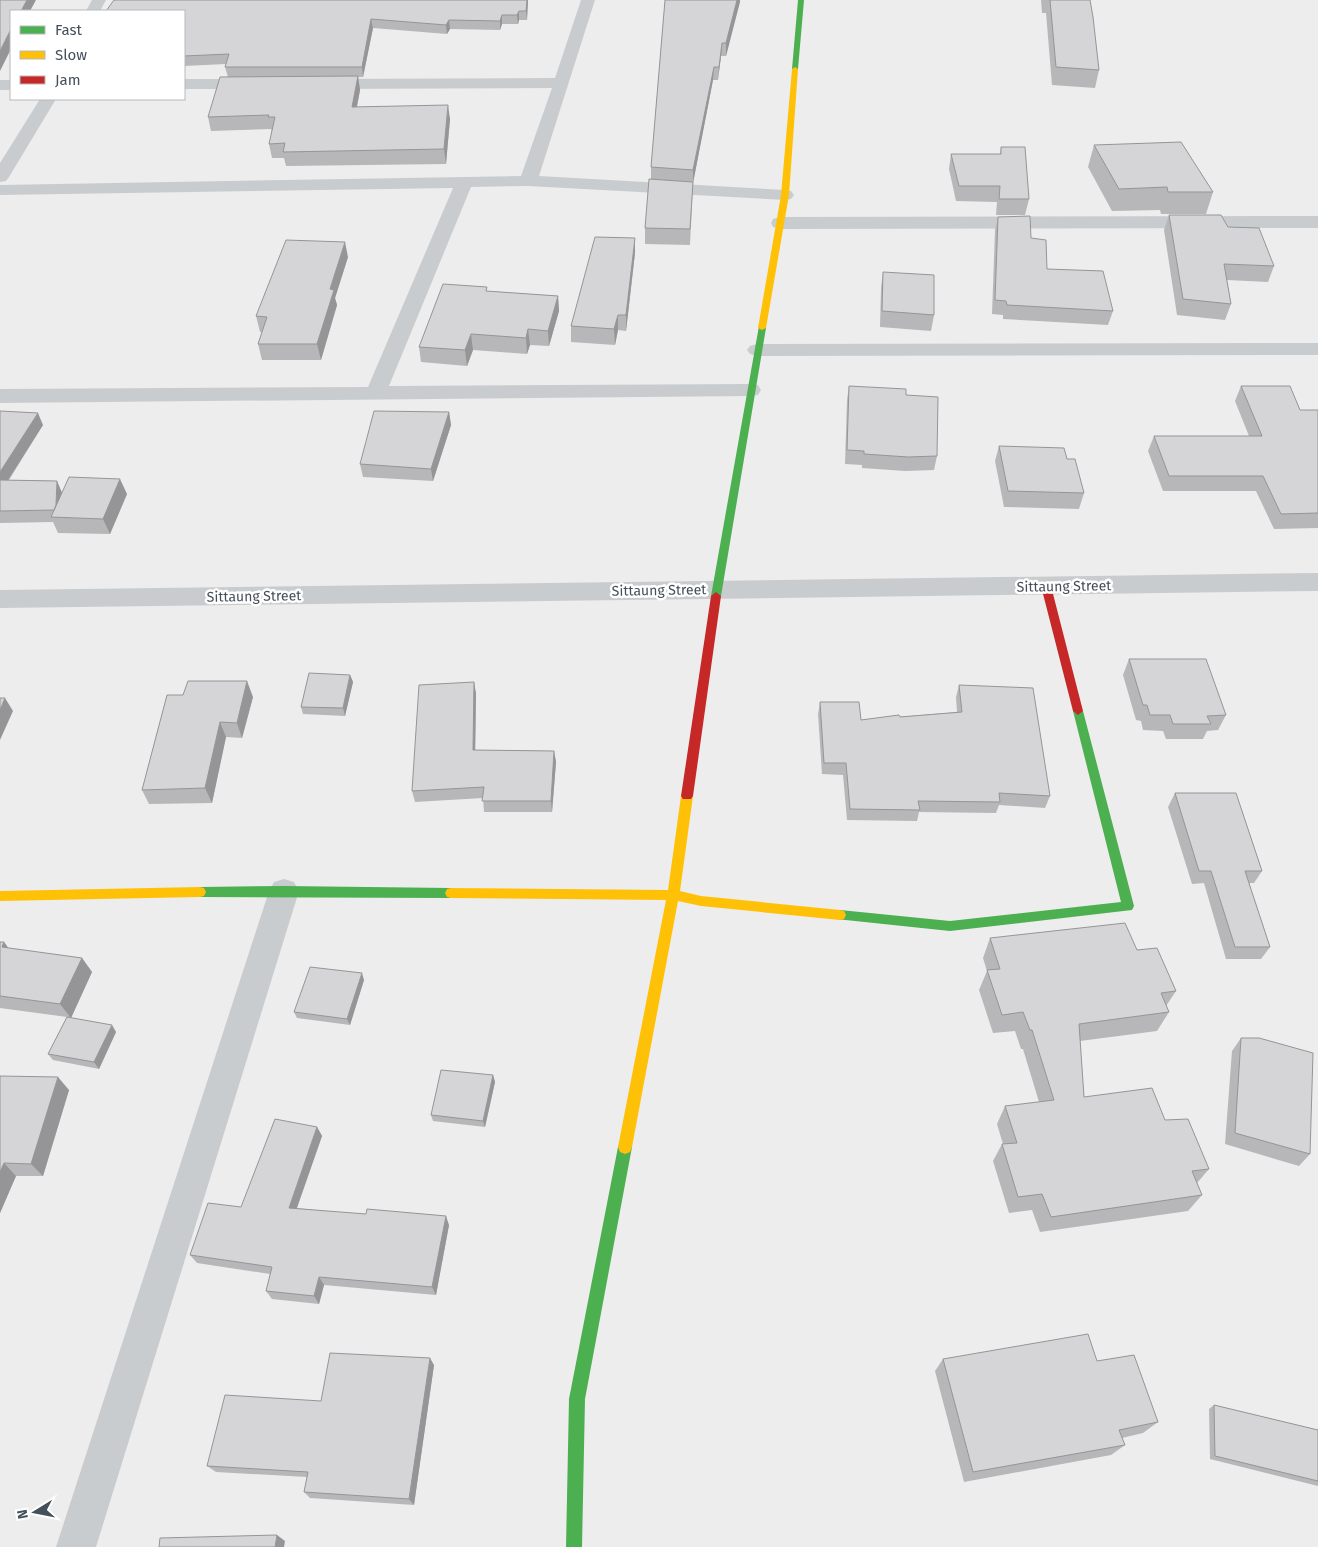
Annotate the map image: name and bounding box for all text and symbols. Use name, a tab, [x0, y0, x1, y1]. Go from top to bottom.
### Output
legend	[10, 10, 185, 100]
text: Fast	[55, 21, 82, 39]
text: Slow	[55, 46, 87, 64]
text: Jam	[55, 71, 81, 89]
street label: Sittaung Street	[1017, 577, 1112, 596]
street label: Sittaung Street	[612, 581, 707, 600]
street label: Sittaung Street	[207, 587, 302, 606]
north arrow	[10, 1487, 60, 1537]
text: N	[14, 1508, 32, 1520]

